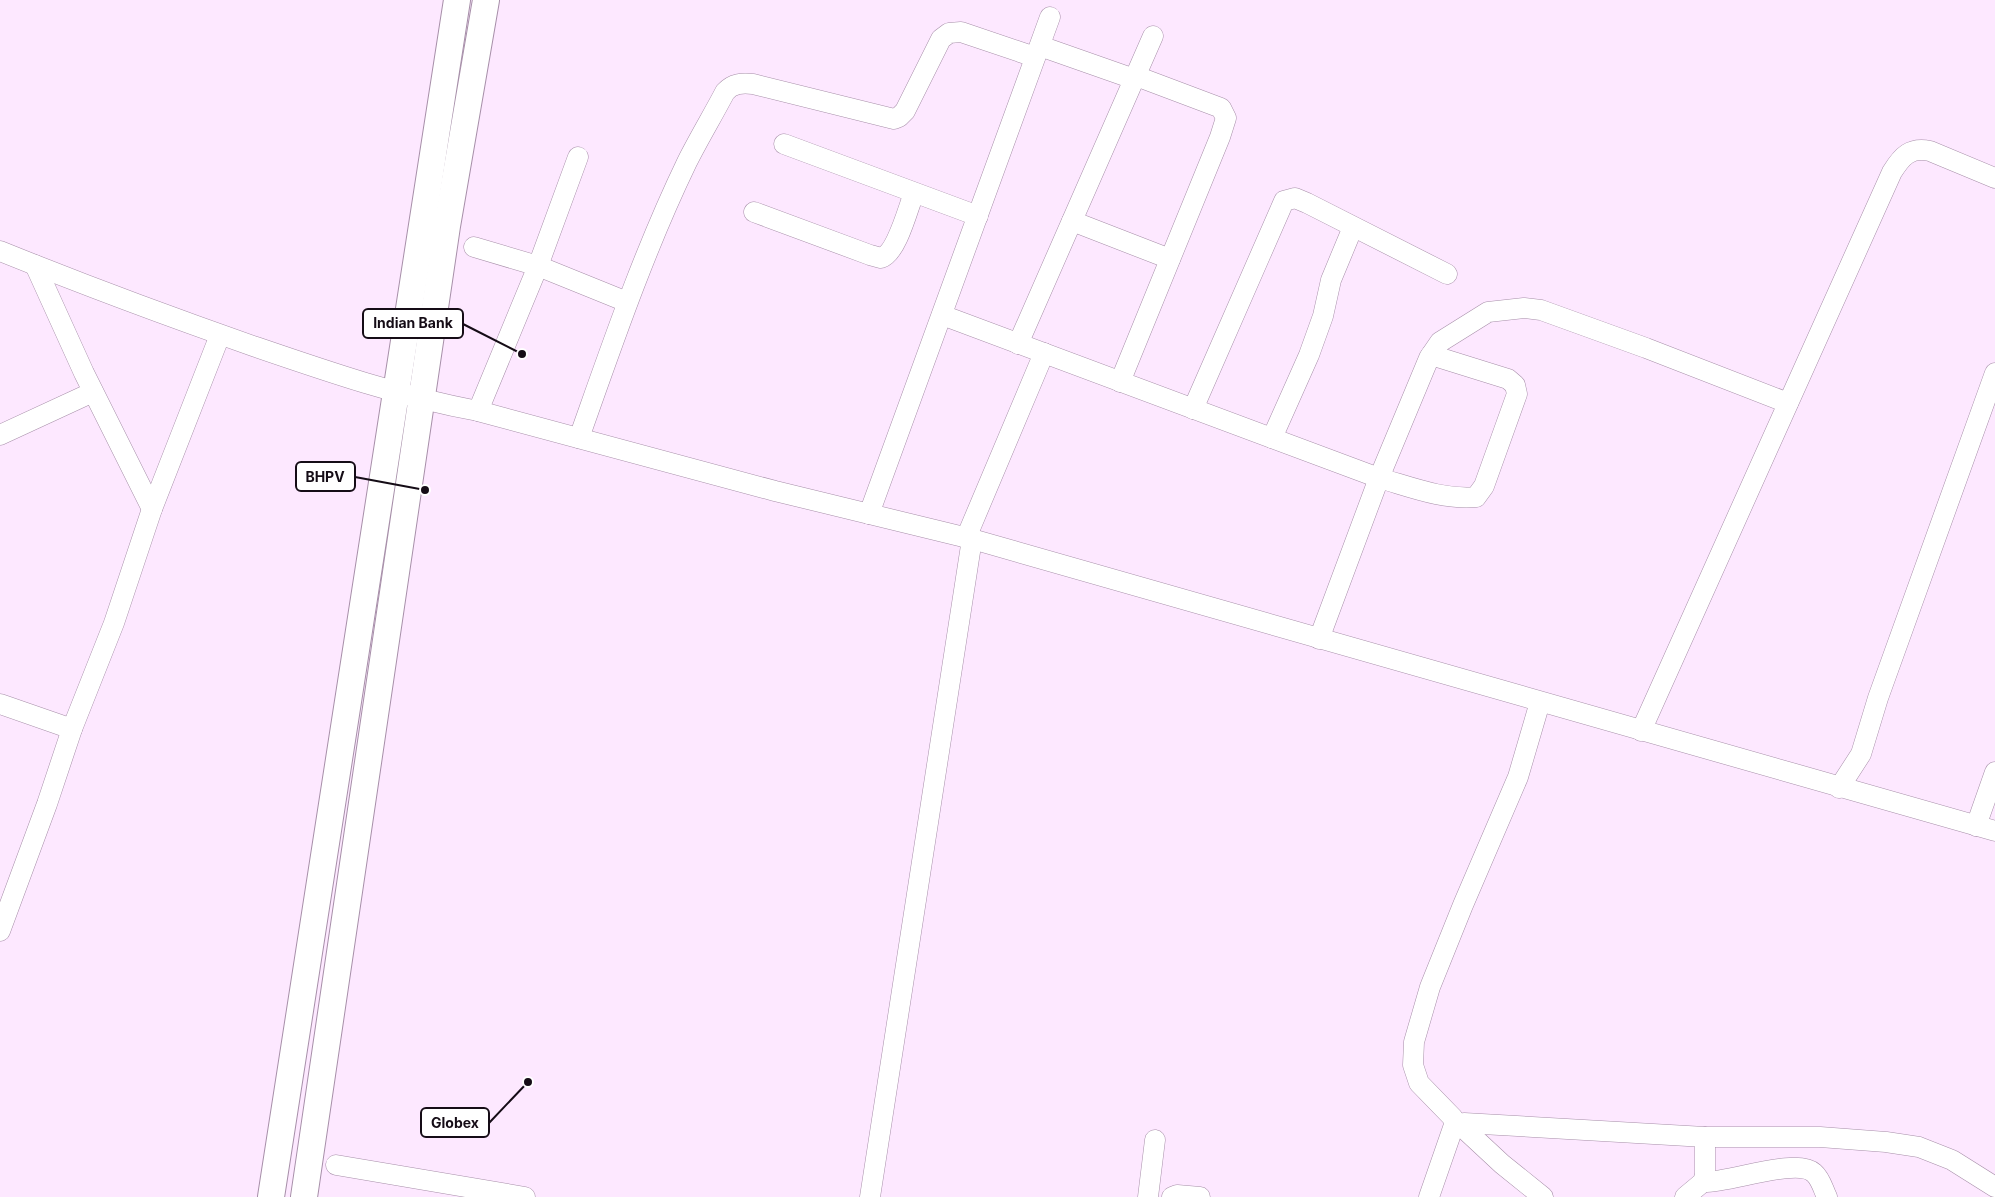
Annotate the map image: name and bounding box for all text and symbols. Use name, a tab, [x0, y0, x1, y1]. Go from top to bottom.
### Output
callout: Indian Bank	[363, 309, 463, 338]
text: Indian Bank	[373, 314, 454, 331]
callout: BHPV	[296, 462, 355, 491]
text: BHPV	[305, 468, 345, 485]
callout: Globex	[421, 1108, 489, 1137]
text: Globex	[431, 1114, 479, 1131]

